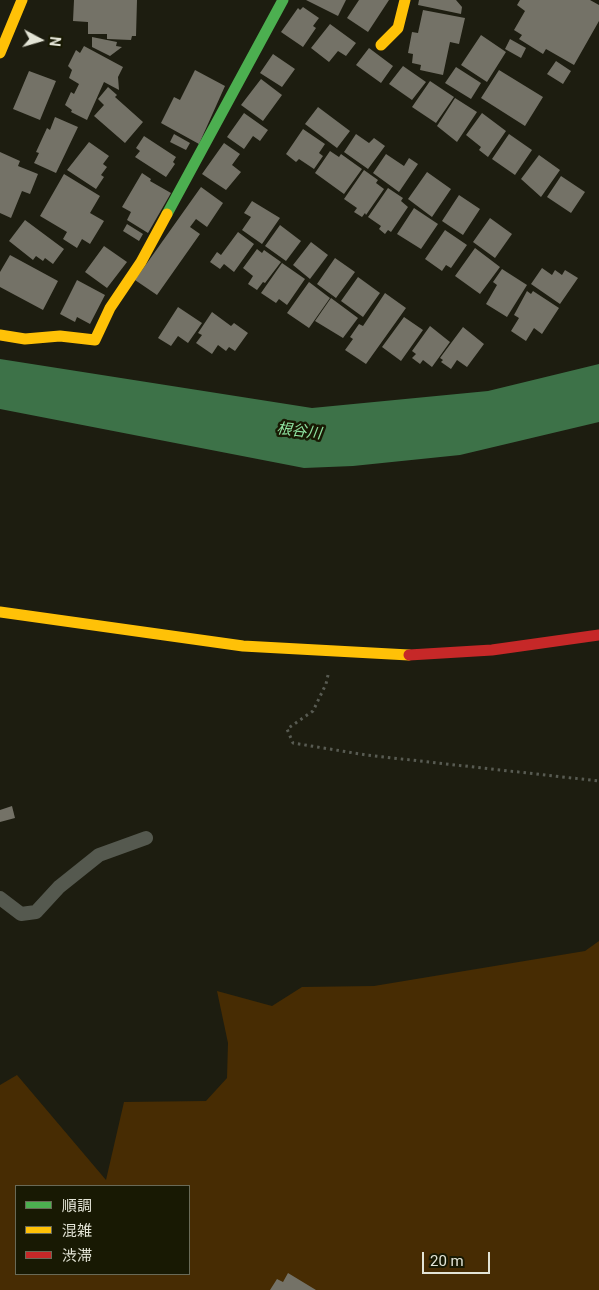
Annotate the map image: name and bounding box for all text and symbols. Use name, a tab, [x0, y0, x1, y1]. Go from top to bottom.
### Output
north arrow	[15, 15, 65, 65]
text: N	[46, 36, 63, 47]
water label: 根谷川	[276, 420, 322, 444]
legend	[15, 1185, 190, 1275]
text: 順調	[62, 1197, 92, 1215]
text: 混雑	[62, 1222, 92, 1240]
scale bar	[424, 1242, 492, 1274]
text: 渋滞	[62, 1247, 92, 1265]
text: 20 m	[430, 1252, 464, 1270]

